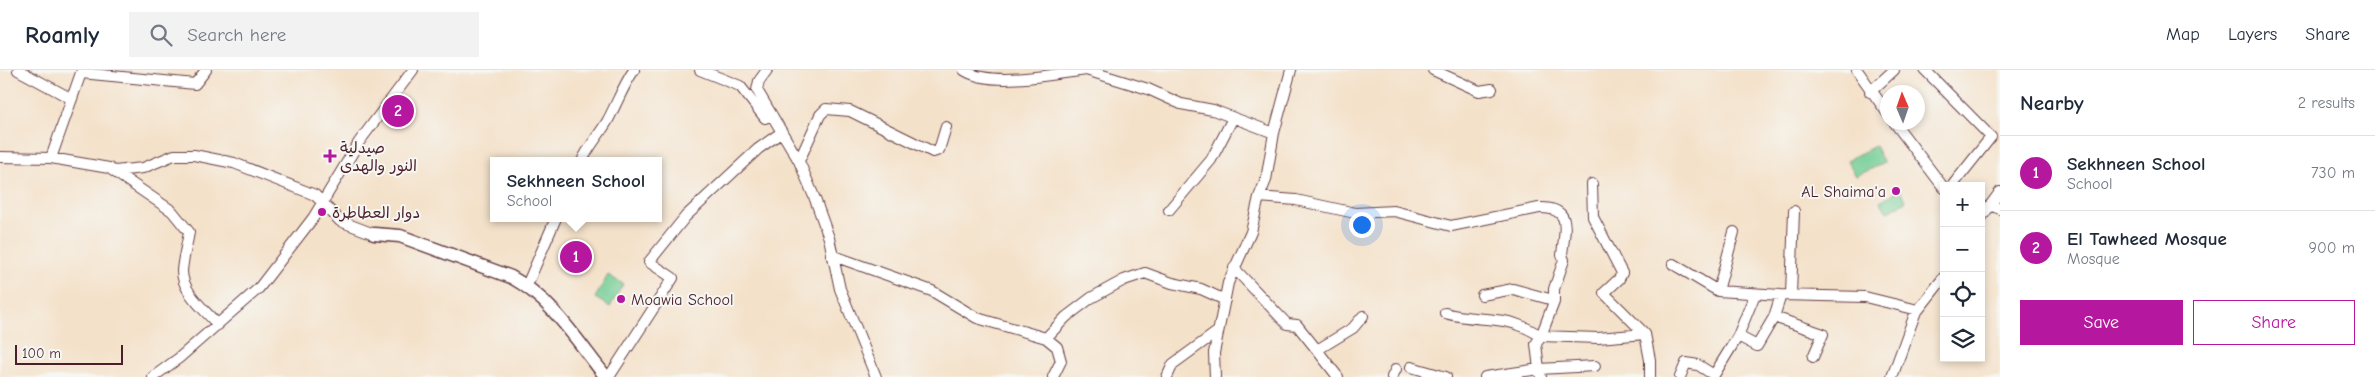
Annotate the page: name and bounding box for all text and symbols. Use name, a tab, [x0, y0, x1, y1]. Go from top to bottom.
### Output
search box	[129, 12, 479, 57]
text: Roamly	[25, 21, 99, 49]
icon: search	[147, 21, 175, 49]
text: Search here	[187, 24, 286, 46]
text: Map	[2166, 24, 2200, 45]
text: Layers	[2228, 24, 2277, 45]
text: Share	[2305, 24, 2350, 45]
north arrow	[1880, 85, 1925, 130]
text: Nearby	[2020, 91, 2084, 115]
pin: 2	[382, 92, 414, 130]
text: 2 results	[2298, 94, 2355, 112]
place label: صيدلية النور والهدى	[340, 139, 417, 176]
marker: صيدلية النور والهدى	[324, 150, 336, 162]
text: Sekhneen School	[2067, 153, 2206, 175]
popup	[490, 157, 662, 222]
text: 1	[2033, 164, 2039, 182]
text: 730 m	[2311, 164, 2355, 182]
text: Sekhneen School	[507, 170, 645, 192]
text: School	[2067, 175, 2113, 193]
map controls	[1940, 182, 1985, 362]
button: +	[1940, 182, 1985, 227]
place label: AL Shaima'a	[1801, 183, 1886, 201]
marker: AL Shaima'a	[1890, 185, 1902, 197]
text: School	[507, 192, 552, 210]
place label: دوار العطاطرة	[332, 204, 420, 222]
marker: دوار العطاطرة	[316, 206, 328, 218]
your location	[1349, 212, 1375, 238]
button: −	[1940, 227, 1985, 272]
text: El Tawheed Mosque	[2067, 228, 2227, 250]
pin: 1	[560, 238, 592, 276]
text: 2	[2032, 239, 2040, 257]
text: 900 m	[2308, 239, 2355, 257]
text: Mosque	[2067, 250, 2120, 268]
button: locate	[1940, 272, 1985, 317]
place label: Moawia School	[631, 291, 733, 309]
marker: Moawia School	[615, 293, 627, 305]
button: Save	[2020, 300, 2183, 345]
button: Share	[2193, 300, 2355, 345]
button: layers	[1940, 317, 1985, 362]
scale bar	[15, 342, 122, 365]
text: 100 m	[22, 345, 61, 362]

